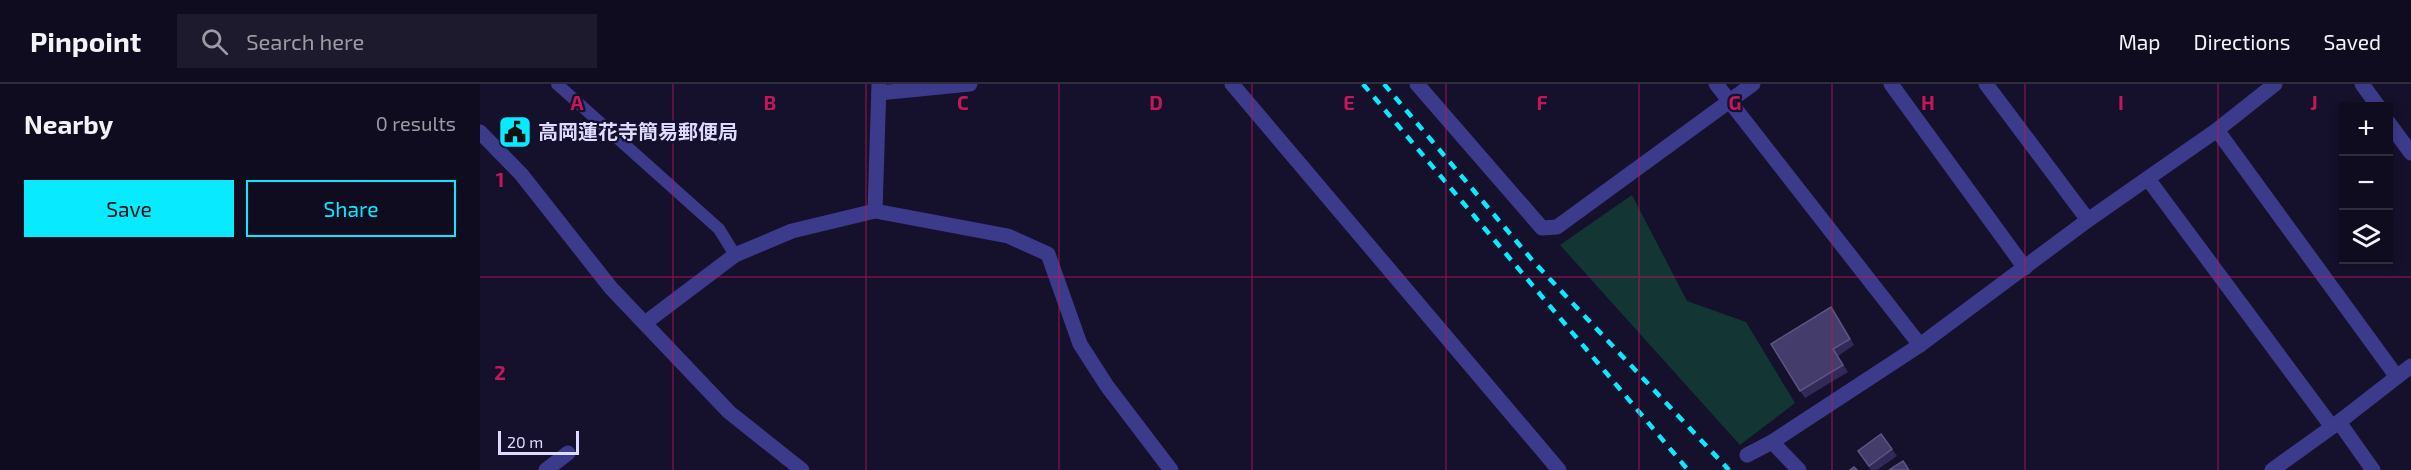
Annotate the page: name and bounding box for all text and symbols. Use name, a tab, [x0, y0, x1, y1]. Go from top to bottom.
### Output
search box	[177, 14, 597, 68]
text: Pinpoint	[30, 24, 141, 58]
icon: search	[198, 25, 231, 58]
text: Search here	[246, 28, 364, 54]
text: Map	[2118, 29, 2161, 54]
text: Directions	[2194, 29, 2290, 54]
text: Saved	[2323, 29, 2381, 54]
text: A	[570, 90, 584, 114]
text: B	[764, 90, 776, 114]
text: C	[957, 90, 969, 114]
text: D	[1149, 90, 1163, 114]
text: E	[1343, 90, 1355, 114]
text: F	[1536, 90, 1548, 114]
text: G	[1729, 90, 1741, 114]
text: H	[1921, 90, 1935, 114]
text: I	[2118, 90, 2124, 114]
text: J	[2310, 90, 2318, 114]
map controls	[2339, 102, 2393, 264]
button: +	[2339, 102, 2393, 156]
text: Nearby	[24, 108, 113, 139]
text: 0 results	[376, 111, 456, 135]
public building icon: 高岡蓮花寺簡易郵便局	[497, 114, 533, 150]
place label: 高岡蓮花寺簡易郵便局	[538, 119, 738, 143]
button: −	[2339, 156, 2393, 210]
text: 1	[496, 167, 504, 191]
button: Save	[24, 180, 234, 237]
button: Share	[246, 180, 456, 237]
button: layers	[2339, 210, 2393, 264]
text: 2	[494, 360, 506, 384]
scale bar	[498, 428, 579, 456]
text: 20 m	[507, 432, 543, 451]

